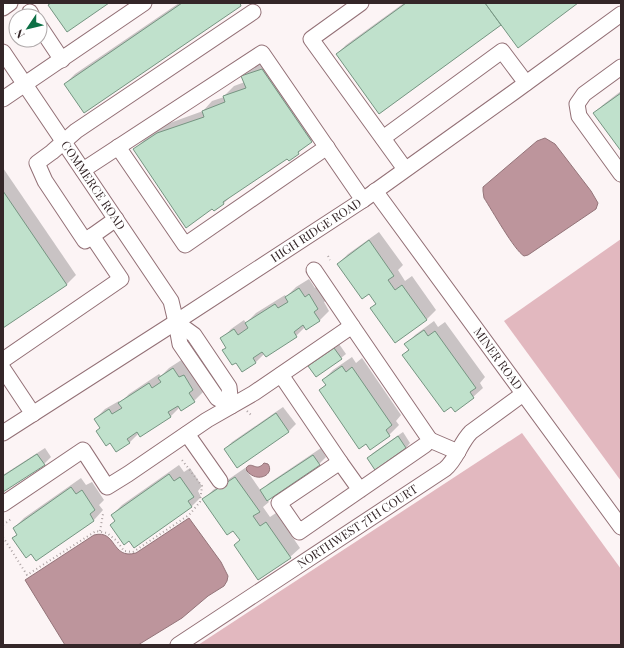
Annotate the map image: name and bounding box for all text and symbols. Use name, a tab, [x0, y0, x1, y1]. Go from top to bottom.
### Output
north arrow	[8, 8, 48, 48]
text: N	[11, 26, 28, 42]
street label: COMMERCE ROAD	[58, 137, 130, 233]
street label: HIGH RIDGE ROAD	[267, 194, 364, 265]
street label: MINER ROAD	[471, 324, 527, 393]
street label: NORTHWEST 7TH COURT	[294, 480, 421, 571]

